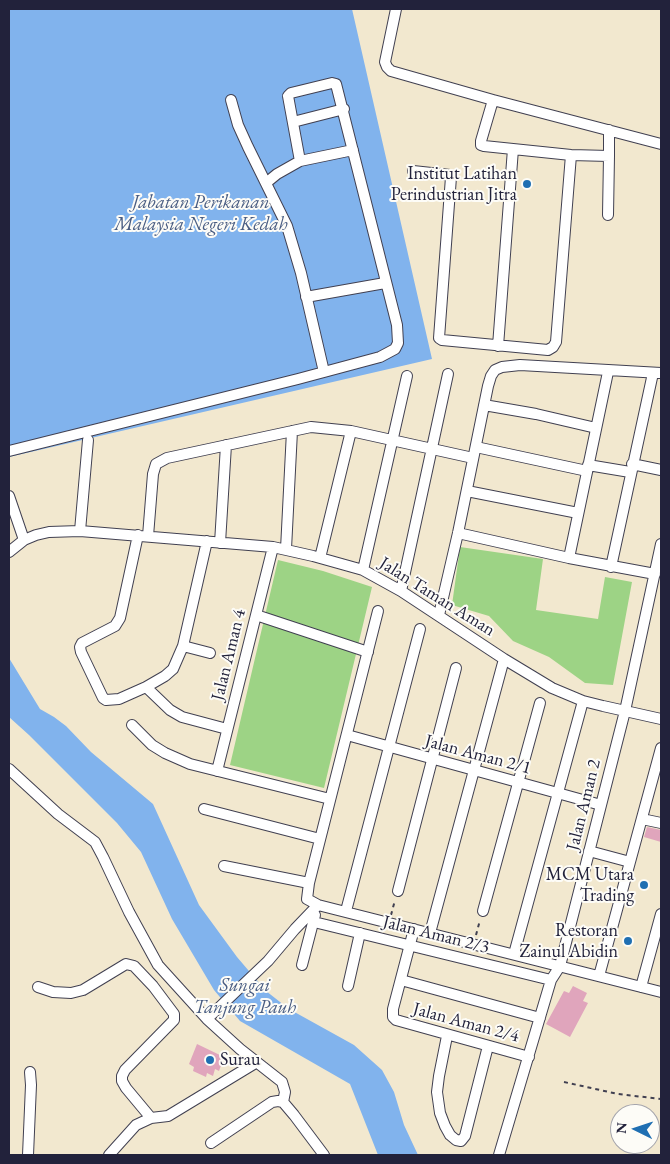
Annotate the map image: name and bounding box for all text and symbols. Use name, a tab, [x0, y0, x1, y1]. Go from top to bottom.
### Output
place label: Institut Latihan Perindustrian Jitra	[391, 163, 517, 205]
marker: Institut Latihan Perindustrian Jitra	[521, 178, 533, 190]
water label: Jabatan Perikanan Malaysia Negeri Kedah	[114, 192, 288, 236]
street label: Jalan Taman Aman	[375, 553, 499, 641]
street label: Jalan Aman 4	[207, 607, 251, 703]
street label: Jalan Aman 2/1	[423, 730, 533, 780]
street label: Jalan Aman 2	[562, 757, 606, 853]
place label: MCM Utara Trading	[546, 864, 634, 906]
marker: MCM Utara Trading	[638, 879, 650, 891]
street label: Jalan Aman 2/3	[380, 911, 492, 959]
place label: Restoran Zainul Abidin	[519, 920, 618, 962]
marker: Restoran Zainul Abidin	[622, 935, 634, 947]
water label: Sungai Tanjung Pauh	[194, 975, 296, 1019]
street label: Jalan Aman 2/4	[411, 998, 521, 1048]
place label: Surau	[220, 1049, 261, 1071]
marker: Surau	[204, 1054, 216, 1066]
north arrow	[610, 1104, 660, 1154]
text: N	[612, 1122, 630, 1134]

